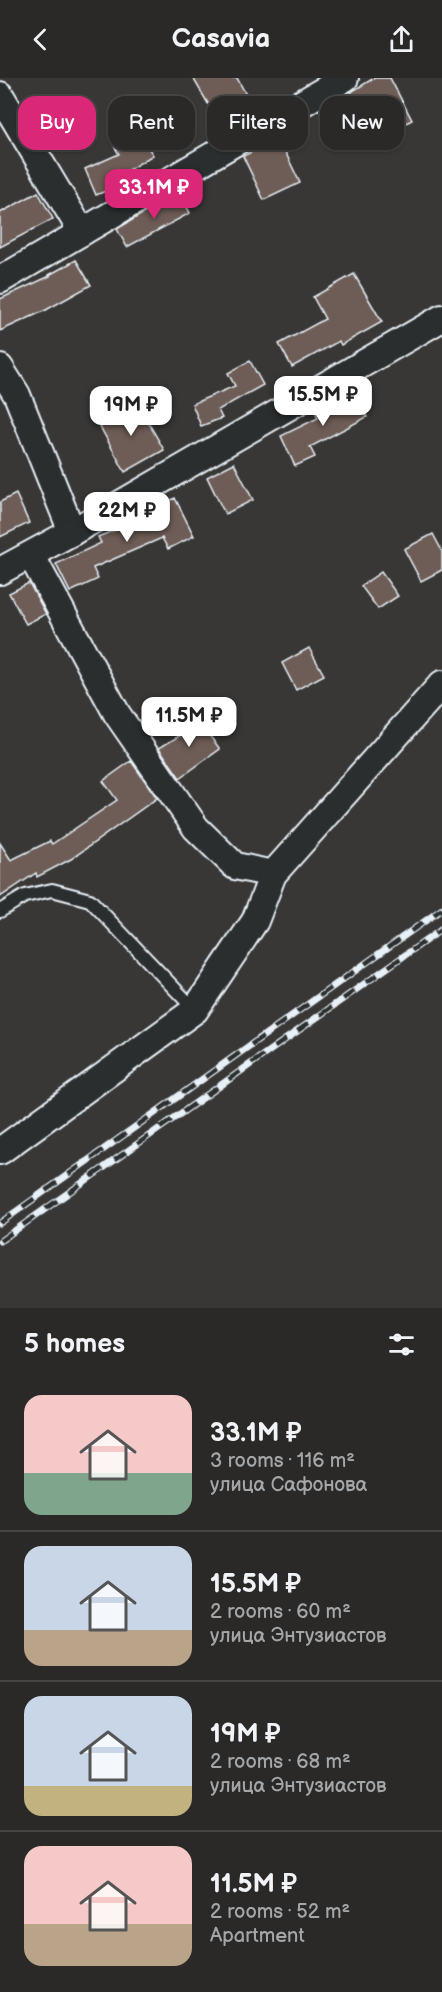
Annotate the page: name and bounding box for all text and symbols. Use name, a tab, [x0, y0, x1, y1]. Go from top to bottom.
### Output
icon: back	[24, 23, 57, 56]
text: Casavia	[172, 23, 270, 55]
icon: share	[385, 23, 418, 56]
chip: Buy	[18, 96, 96, 150]
chip: Rent	[108, 96, 195, 150]
chip: Filters	[207, 96, 308, 150]
chip: New	[320, 96, 404, 150]
pin: 33.1M ₽	[99, 169, 209, 220]
text: 33.1M ₽	[119, 176, 189, 200]
pin: 15.5M ₽	[268, 376, 378, 427]
text: 15.5M ₽	[288, 383, 358, 407]
pin: 19M ₽	[89, 386, 173, 437]
text: 19M ₽	[104, 393, 158, 417]
pin: 22M ₽	[85, 492, 169, 543]
text: 22M ₽	[98, 499, 156, 523]
pin: 11.5M ₽	[134, 697, 244, 748]
text: 11.5M ₽	[155, 704, 223, 728]
icon: filters	[385, 1328, 418, 1361]
text: 5 homes	[24, 1329, 125, 1360]
text: 33.1M ₽	[210, 1418, 302, 1449]
icon: home	[72, 1419, 144, 1491]
text: 3 rooms · 116 m²	[210, 1449, 355, 1473]
text: улица Сафонова	[210, 1473, 367, 1497]
text: 15.5M ₽	[210, 1569, 301, 1600]
icon: home	[72, 1570, 144, 1642]
text: 2 rooms · 60 m²	[210, 1600, 351, 1624]
text: улица Энтузиастов	[210, 1624, 386, 1648]
text: 19M ₽	[210, 1719, 281, 1750]
icon: home	[72, 1720, 144, 1792]
text: 2 rooms · 68 m²	[210, 1750, 351, 1774]
text: улица Энтузиастов	[210, 1774, 386, 1798]
text: 11.5M ₽	[210, 1869, 297, 1900]
icon: home	[72, 1870, 144, 1942]
text: 2 rooms · 52 m²	[210, 1900, 350, 1924]
text: Apartment	[210, 1924, 305, 1948]

